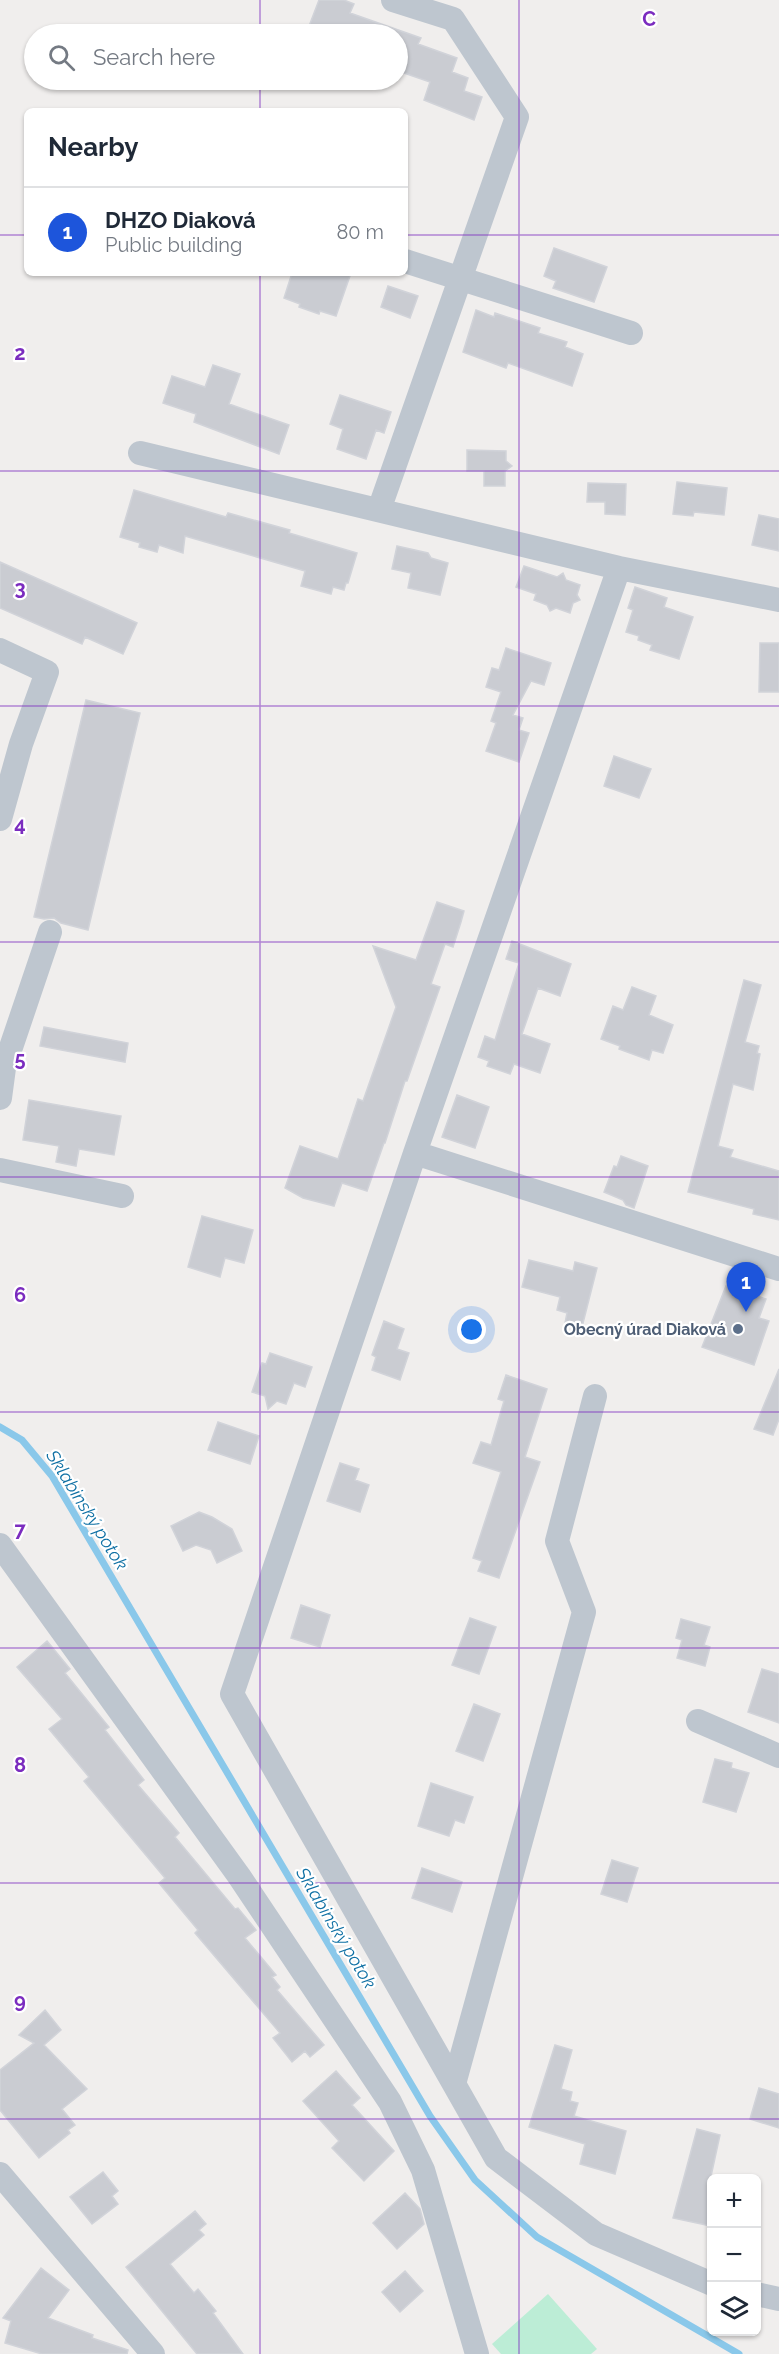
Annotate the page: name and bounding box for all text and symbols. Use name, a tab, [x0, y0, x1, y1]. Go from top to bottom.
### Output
text: C	[642, 7, 656, 31]
search box	[24, 24, 408, 90]
icon: search	[45, 41, 78, 74]
text: Search here	[93, 44, 215, 70]
text: Nearby	[48, 132, 138, 162]
text: DHZO Diaková	[105, 207, 256, 233]
text: 1	[63, 220, 72, 244]
text: 80 m	[336, 220, 384, 244]
text: Public building	[105, 233, 242, 257]
text: 2	[14, 341, 26, 365]
text: 3	[14, 576, 26, 600]
text: 4	[14, 812, 26, 836]
text: 5	[14, 1047, 26, 1071]
pin: 1	[726, 1262, 766, 1312]
text: 6	[14, 1283, 26, 1307]
your location	[457, 1315, 486, 1344]
place label: Obecný úrad Diaková	[564, 1320, 726, 1339]
marker: Obecný úrad Diaková	[731, 1322, 745, 1336]
water label: Sklabinský potok	[42, 1445, 133, 1574]
text: 7	[14, 1518, 26, 1542]
text: 8	[14, 1753, 26, 1777]
water label: Sklabinský potok	[292, 1863, 381, 1992]
text: 9	[14, 1989, 26, 2013]
map controls	[707, 2174, 761, 2336]
button: +	[707, 2174, 761, 2228]
button: −	[707, 2228, 761, 2282]
button: layers	[707, 2282, 761, 2336]

